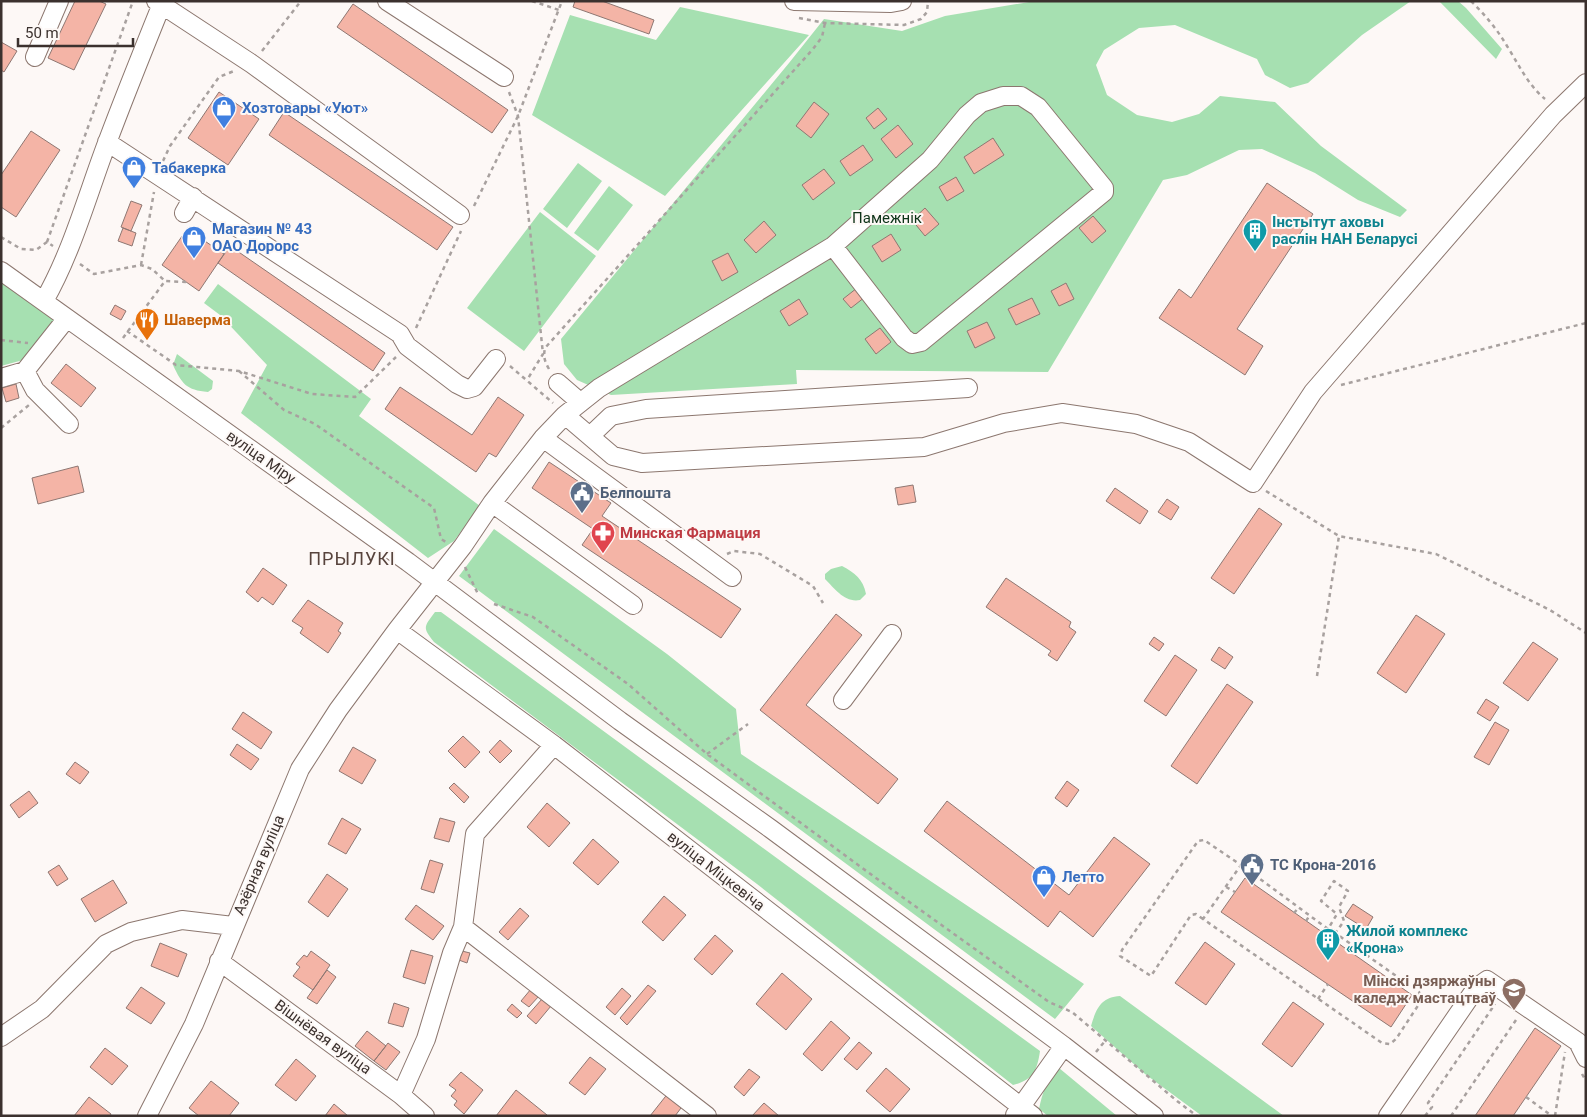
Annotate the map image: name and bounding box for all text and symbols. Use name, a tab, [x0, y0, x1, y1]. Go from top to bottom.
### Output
scale bar	[18, 15, 132, 47]
text: 50 m	[25, 24, 59, 42]
shop icon: Хозтовары «Уют»	[211, 95, 237, 129]
place label: Хозтовары «Уют»	[242, 99, 368, 117]
shop icon: Табакерка	[121, 155, 147, 189]
place label: Табакерка	[152, 159, 226, 177]
park label: Памежнік	[852, 209, 922, 227]
place label: Інстытут аховы раслін НАН Беларусі	[1272, 213, 1418, 248]
building icon: Інстытут аховы раслін НАН Беларусі	[1242, 218, 1268, 252]
place label: Магазин № 43 ОАО Дорорс	[212, 220, 312, 255]
shop icon: Магазин № 43 ОАО Дорорс	[181, 225, 207, 259]
restaurant icon: Шаверма	[134, 307, 160, 341]
place label: Шаверма	[164, 311, 231, 329]
street label: вуліца Міру	[223, 427, 299, 487]
public building icon: Белпошта	[569, 480, 595, 514]
place label: Белпошта	[600, 484, 671, 502]
pharmacy icon: Минская Фармация	[590, 520, 616, 554]
place label: Минская Фармация	[620, 524, 761, 542]
district label: ПРЫЛУКІ	[308, 548, 396, 569]
street label: Азёрная вуліца	[230, 812, 288, 918]
street label: вуліца Міцкевіча	[664, 827, 768, 915]
public building icon: ТС Крона-2016	[1239, 852, 1265, 886]
place label: ТС Крона-2016	[1270, 856, 1376, 874]
shop icon: Летто	[1031, 864, 1057, 898]
place label: Летто	[1062, 868, 1104, 886]
place label: Жилой комплекс «Крона»	[1346, 922, 1468, 957]
building icon: Жилой комплекс «Крона»	[1315, 927, 1341, 961]
place label: Мінскі дзяржаўны каледж мастацтваў	[1353, 972, 1496, 1007]
school or university icon: Мінскі дзяржаўны каледж мастацтваў	[1501, 977, 1527, 1011]
street label: Вішнёвая вуліца	[271, 996, 375, 1078]

